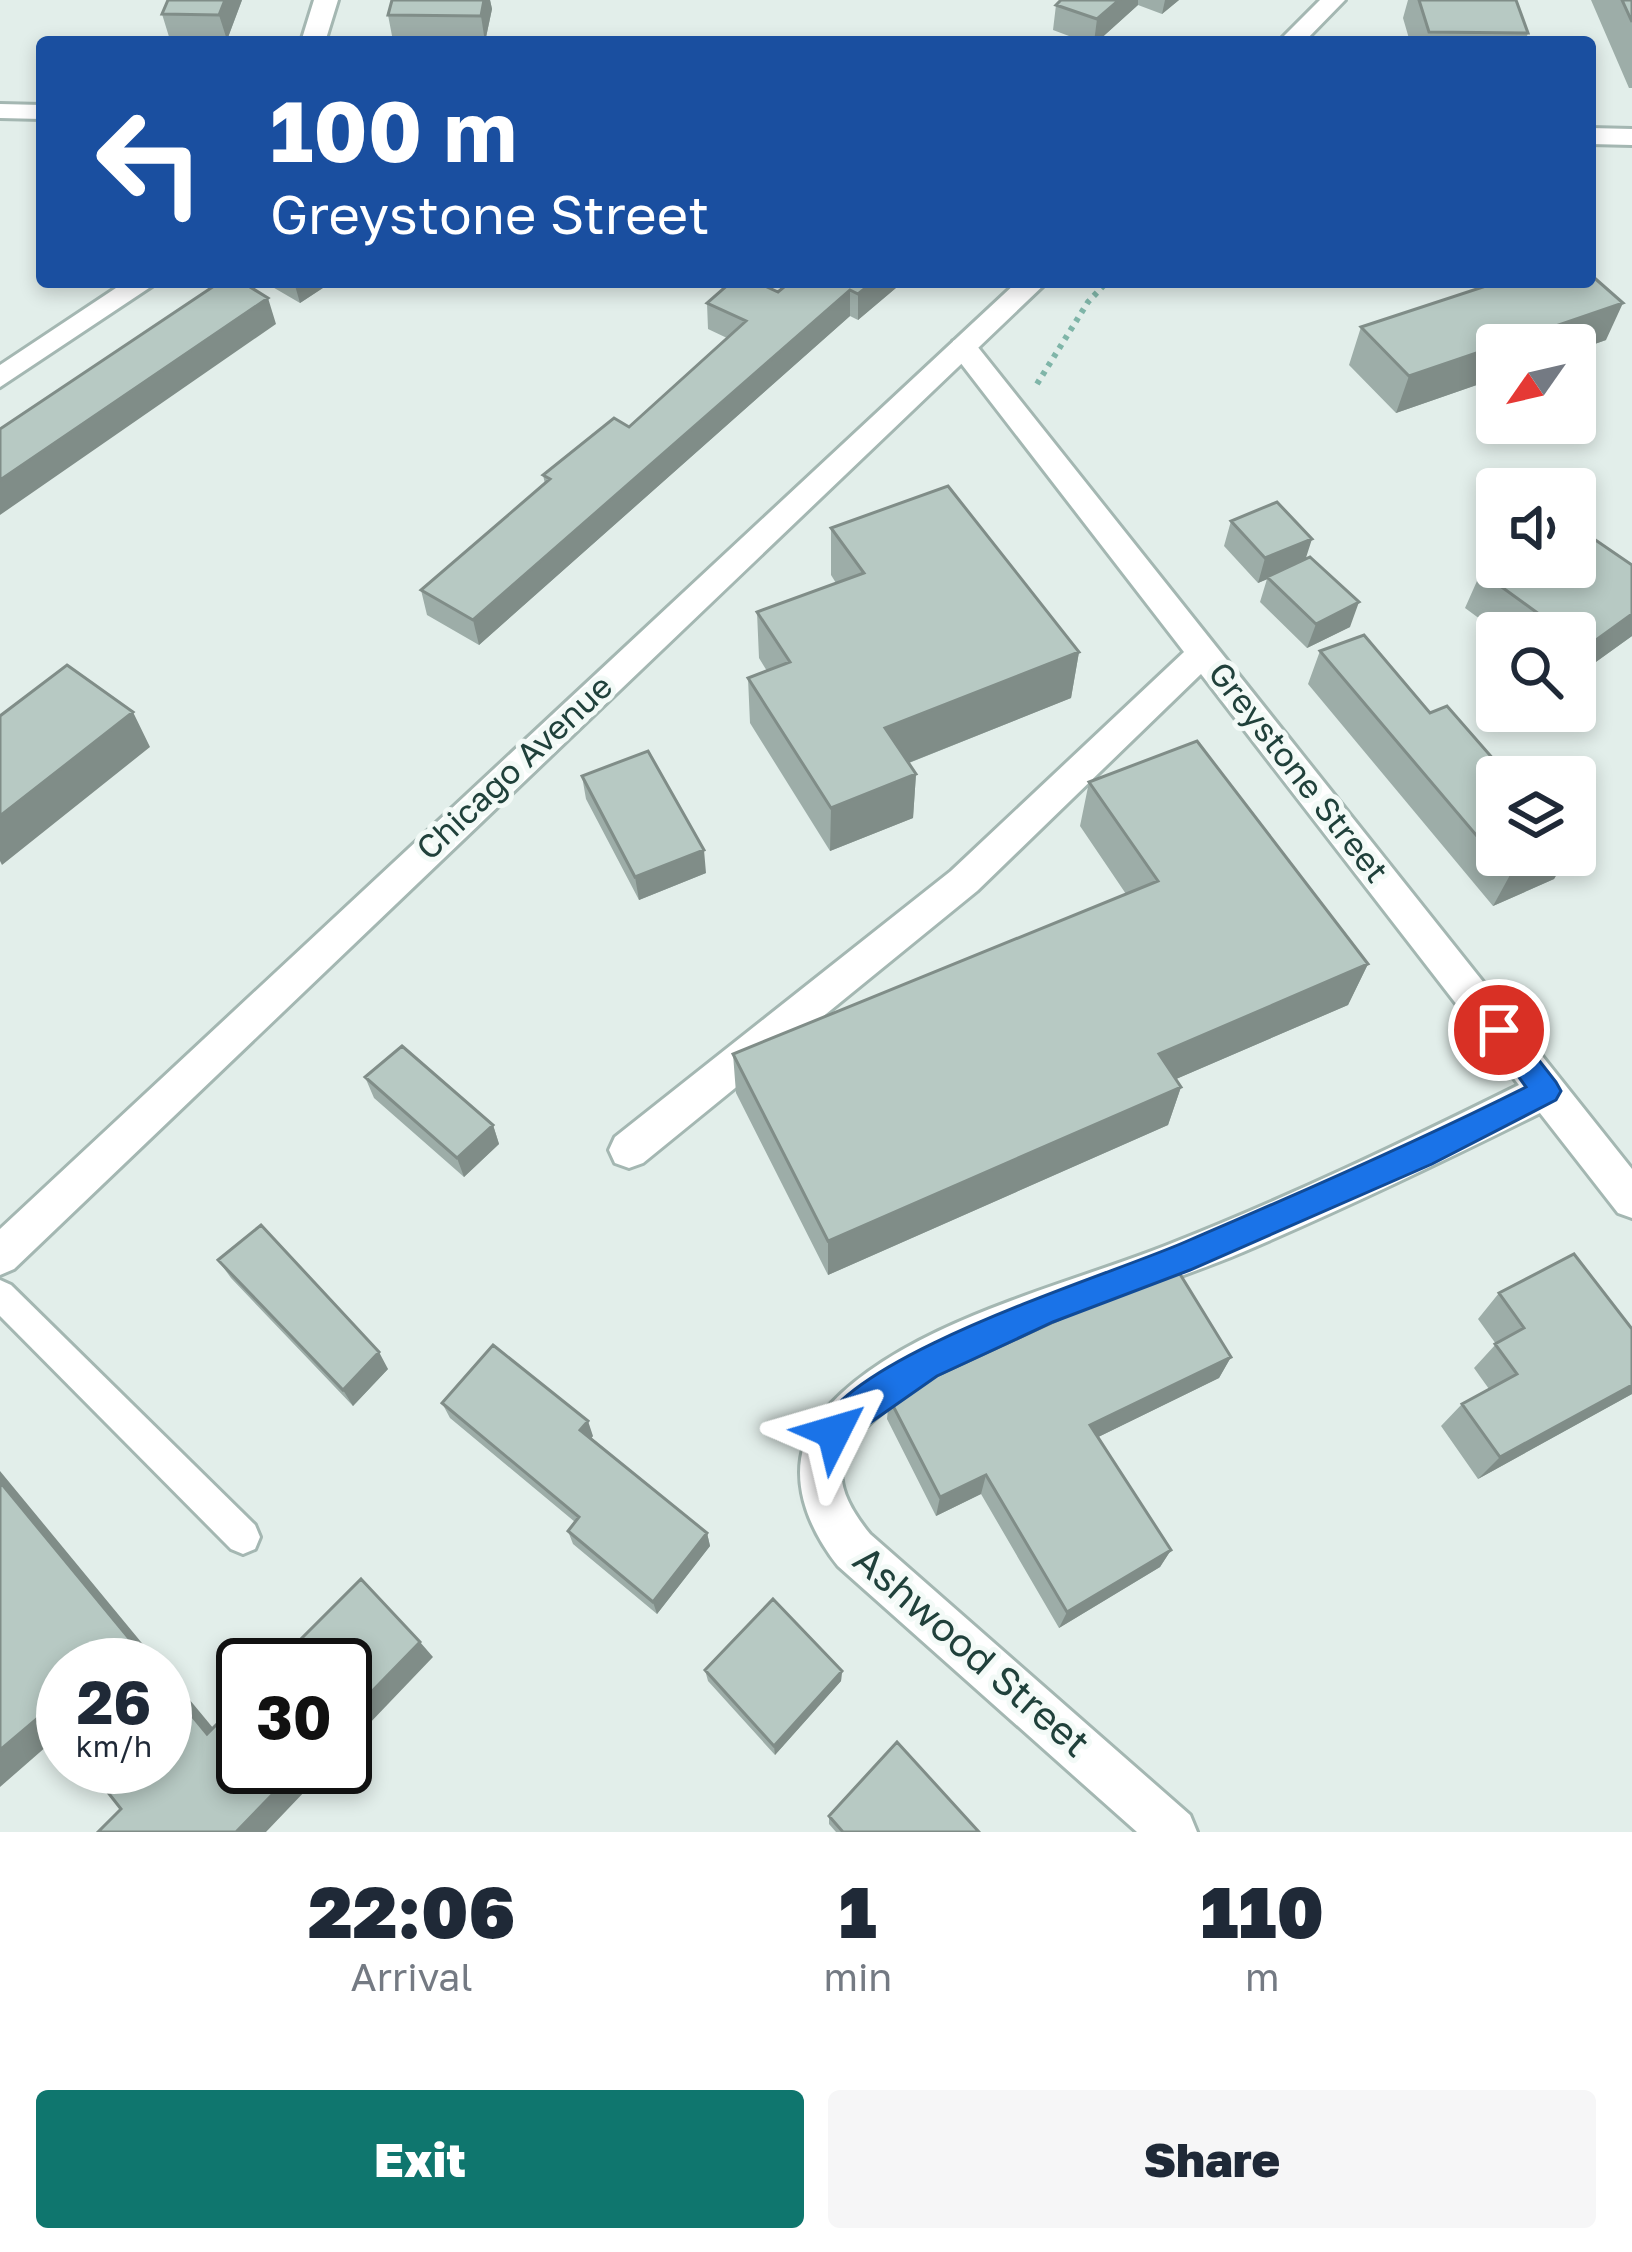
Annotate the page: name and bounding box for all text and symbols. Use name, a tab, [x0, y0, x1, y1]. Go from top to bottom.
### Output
text: 100 m	[270, 80, 517, 180]
icon: left	[72, 84, 228, 240]
text: Greystone Street	[270, 181, 710, 246]
north arrow	[1476, 324, 1596, 444]
map controls	[1476, 324, 1596, 876]
button: sound	[1476, 468, 1596, 588]
button: search	[1476, 612, 1596, 732]
street label: Greystone Street	[1201, 654, 1397, 890]
street label: Chicago Avenue	[408, 666, 619, 867]
button: layers	[1476, 756, 1596, 876]
pin	[1448, 979, 1550, 1081]
icon: arrive	[1466, 997, 1532, 1063]
position arrow	[771, 1369, 897, 1495]
street label: Ashwood Street	[845, 1535, 1100, 1766]
speed limit sign: 30	[216, 1638, 372, 1794]
text: 26	[77, 1665, 151, 1737]
text: km/h	[76, 1728, 152, 1764]
text: 22:06	[308, 1867, 515, 1954]
text: 1	[839, 1867, 877, 1954]
text: 110	[1200, 1867, 1324, 1954]
text: Arrival	[351, 1953, 473, 2000]
text: min	[823, 1953, 892, 2000]
text: m	[1245, 1953, 1279, 2000]
button: Exit	[36, 2090, 804, 2228]
button: Share	[828, 2090, 1596, 2228]

